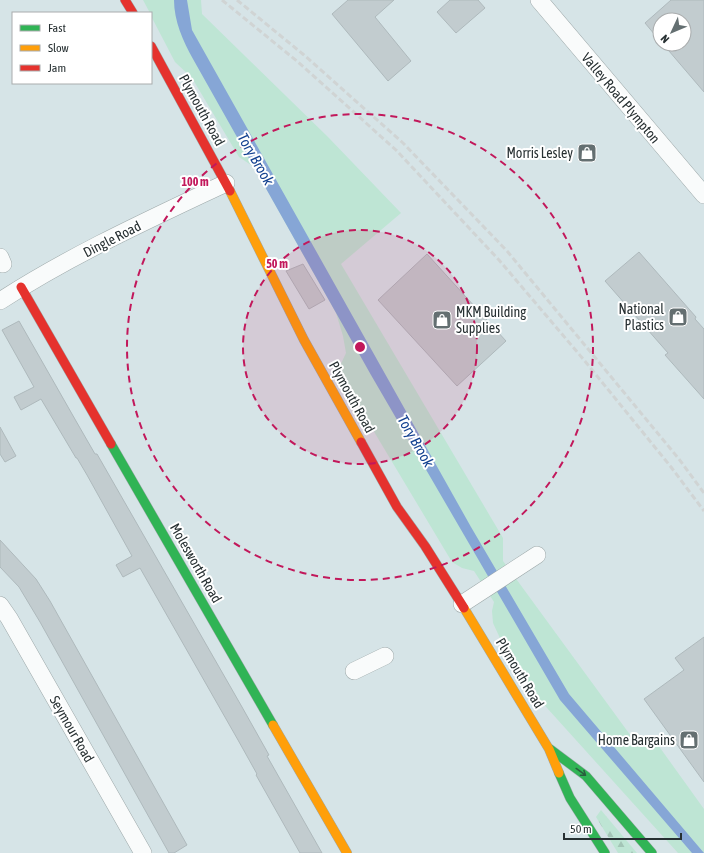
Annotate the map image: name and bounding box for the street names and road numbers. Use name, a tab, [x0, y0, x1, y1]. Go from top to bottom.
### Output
street label: Valley Road Plympton	[579, 50, 663, 146]
street label: Plymouth Road	[176, 72, 228, 148]
street label: Dingle Road	[81, 218, 143, 260]
street label: Plymouth Road	[326, 359, 378, 435]
street label: Molesworth Road	[167, 520, 225, 606]
street label: Plymouth Road	[493, 635, 547, 711]
street label: Seymour Road	[47, 693, 97, 765]

